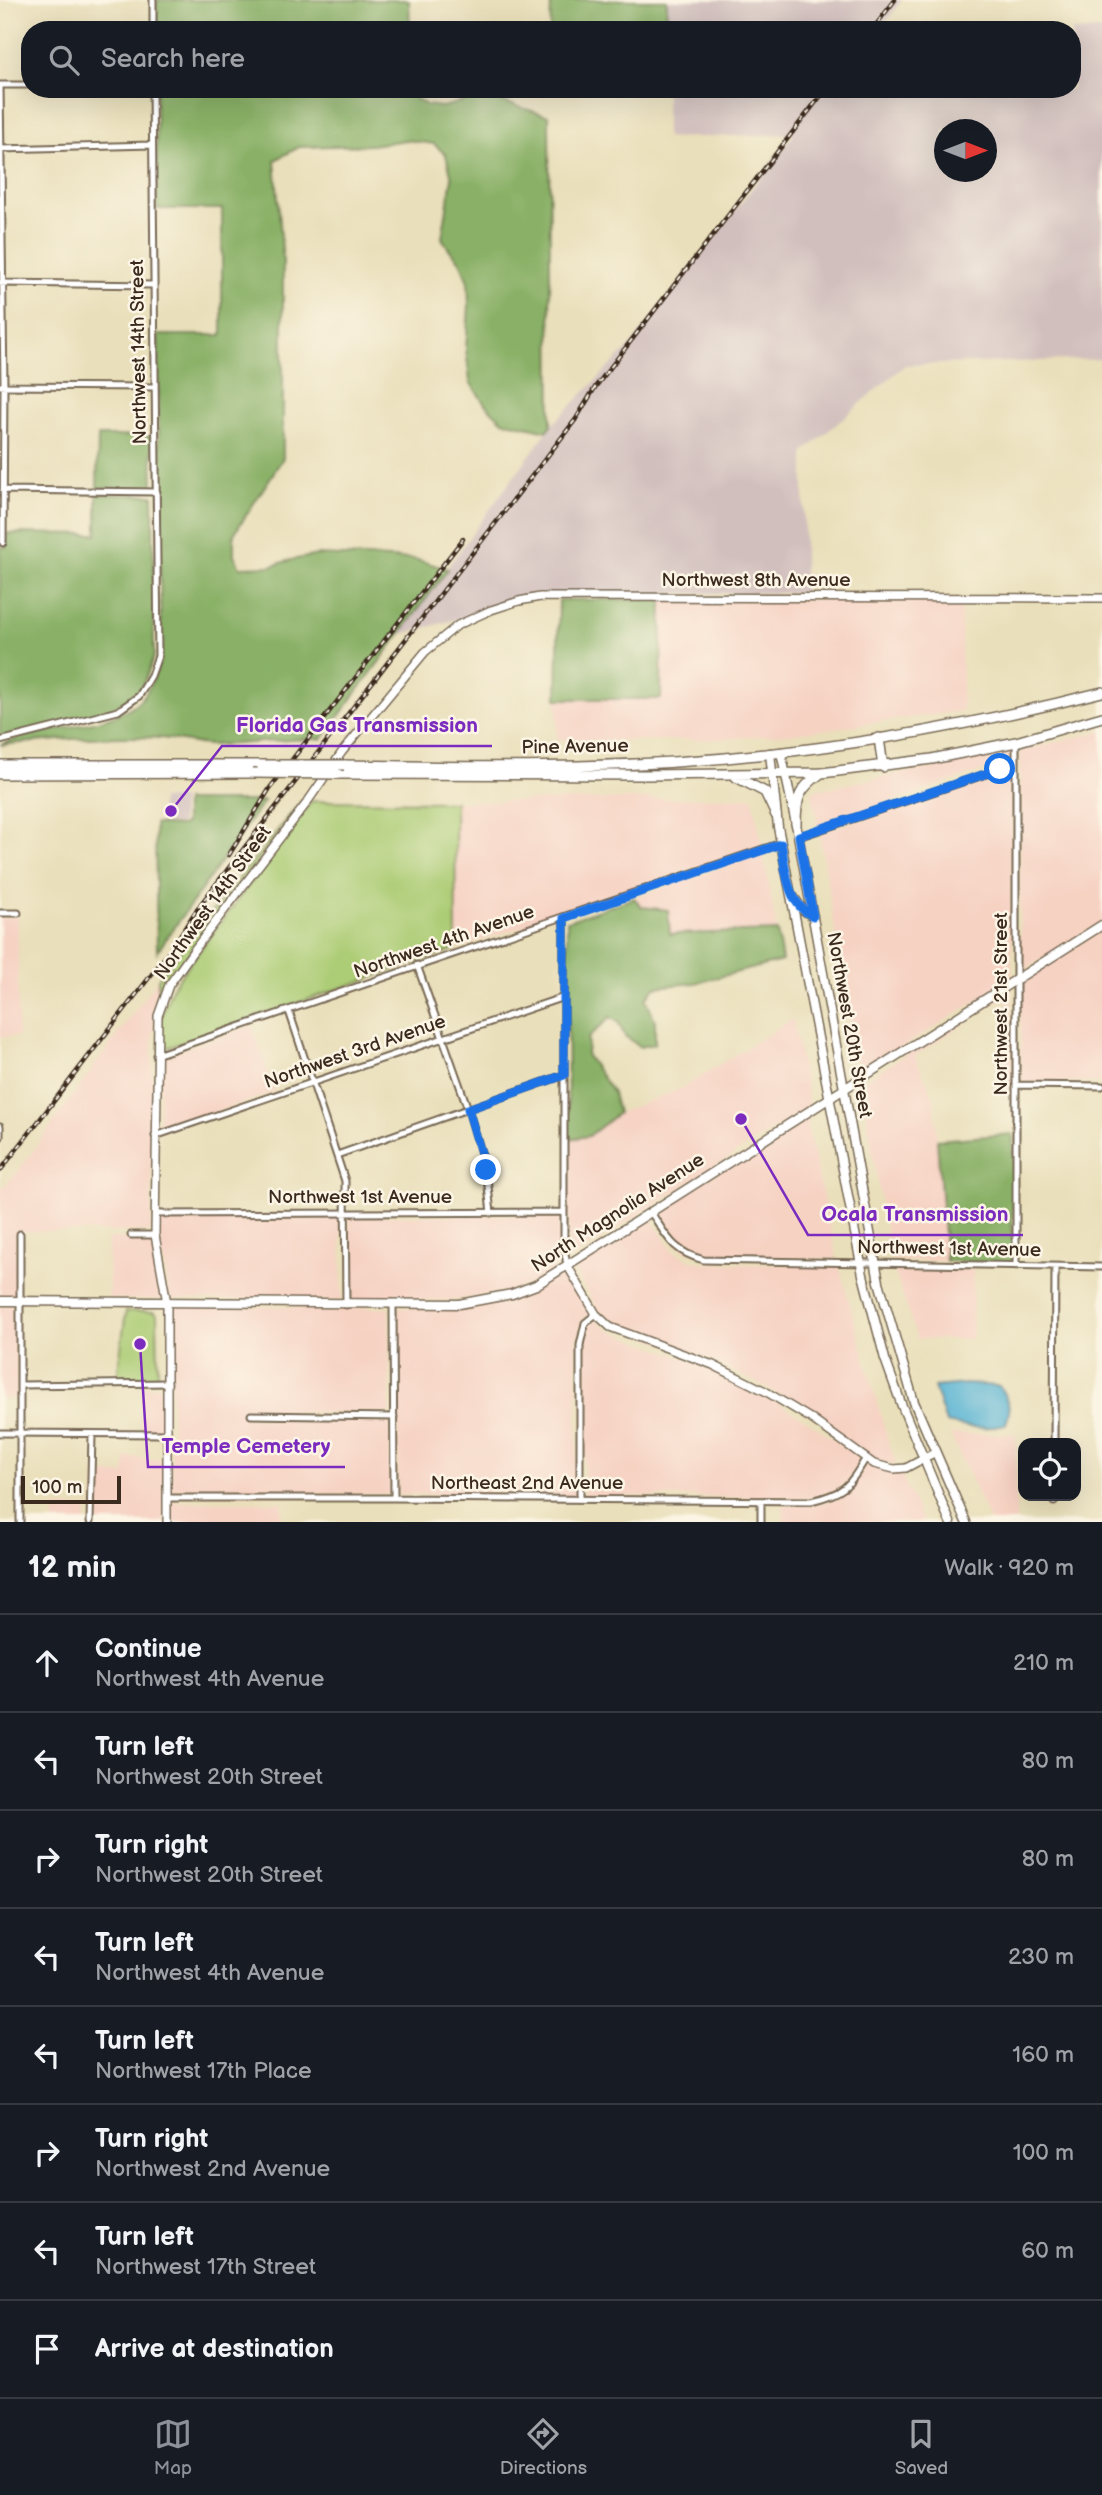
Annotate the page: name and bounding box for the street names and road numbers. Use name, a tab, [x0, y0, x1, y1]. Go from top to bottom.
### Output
street label: Northwest 14th Street	[126, 259, 152, 445]
street label: Northwest 8th Avenue	[662, 569, 850, 592]
street label: Pine Avenue	[521, 735, 629, 759]
street label: Northwest 14th Street	[149, 821, 277, 985]
street label: Northwest 4th Avenue	[351, 900, 537, 984]
street label: Northwest 21st Street	[990, 912, 1013, 1096]
street label: Northwest 20th Street	[821, 930, 877, 1120]
street label: Northwest 3rd Avenue	[261, 1010, 449, 1094]
street label: North Magnolia Avenue	[527, 1148, 709, 1278]
street label: Northwest 1st Avenue	[268, 1186, 452, 1209]
street label: Northwest 1st Avenue	[857, 1236, 1041, 1262]
street label: Northeast 2nd Avenue	[431, 1472, 623, 1495]

